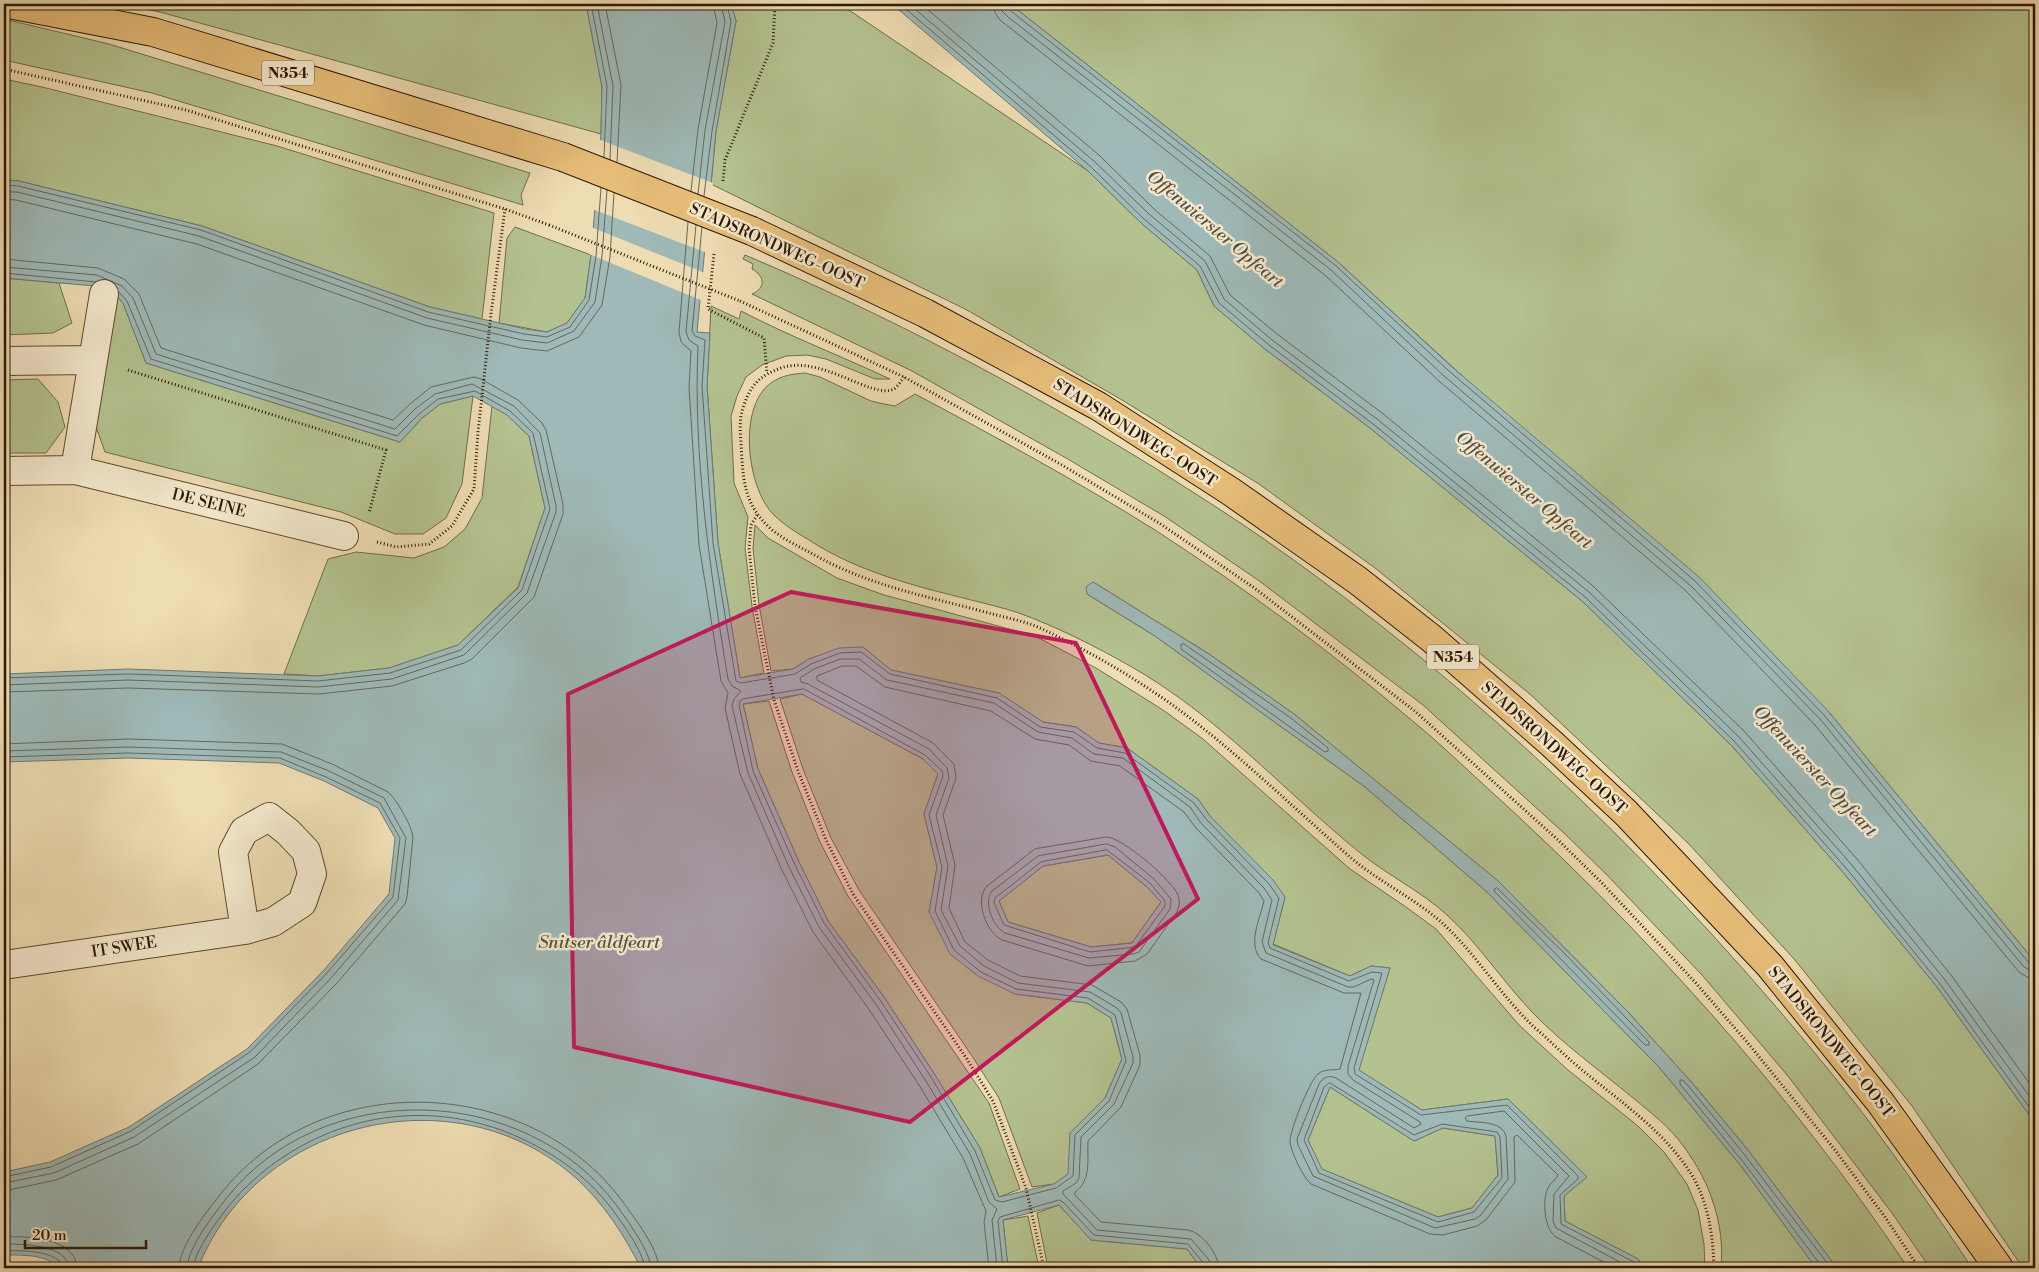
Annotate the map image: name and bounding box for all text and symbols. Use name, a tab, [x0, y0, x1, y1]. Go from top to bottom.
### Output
road number: N354	[262, 60, 314, 86]
water label: Offenwierster Opfeart	[1142, 165, 1289, 294]
street label: STADSRONDWEG-OOST	[687, 198, 867, 294]
street label: STADSRONDWEG-OOST	[1049, 374, 1221, 492]
water label: Offenwierster Opfeart	[1451, 426, 1598, 555]
street label: DE SEINE	[170, 484, 248, 522]
road number: N354	[1427, 644, 1479, 670]
street label: STADSRONDWEG-OOST	[1477, 677, 1631, 819]
water label: Offenwierster Opfeart	[1748, 700, 1883, 842]
water label: Snitser âldfeart	[538, 931, 661, 954]
street label: IT SWEE	[90, 932, 158, 962]
street label: STADSRONDWEG-OOST	[1764, 962, 1898, 1122]
scale bar	[25, 1217, 146, 1249]
text: 20 m	[32, 1226, 67, 1245]

